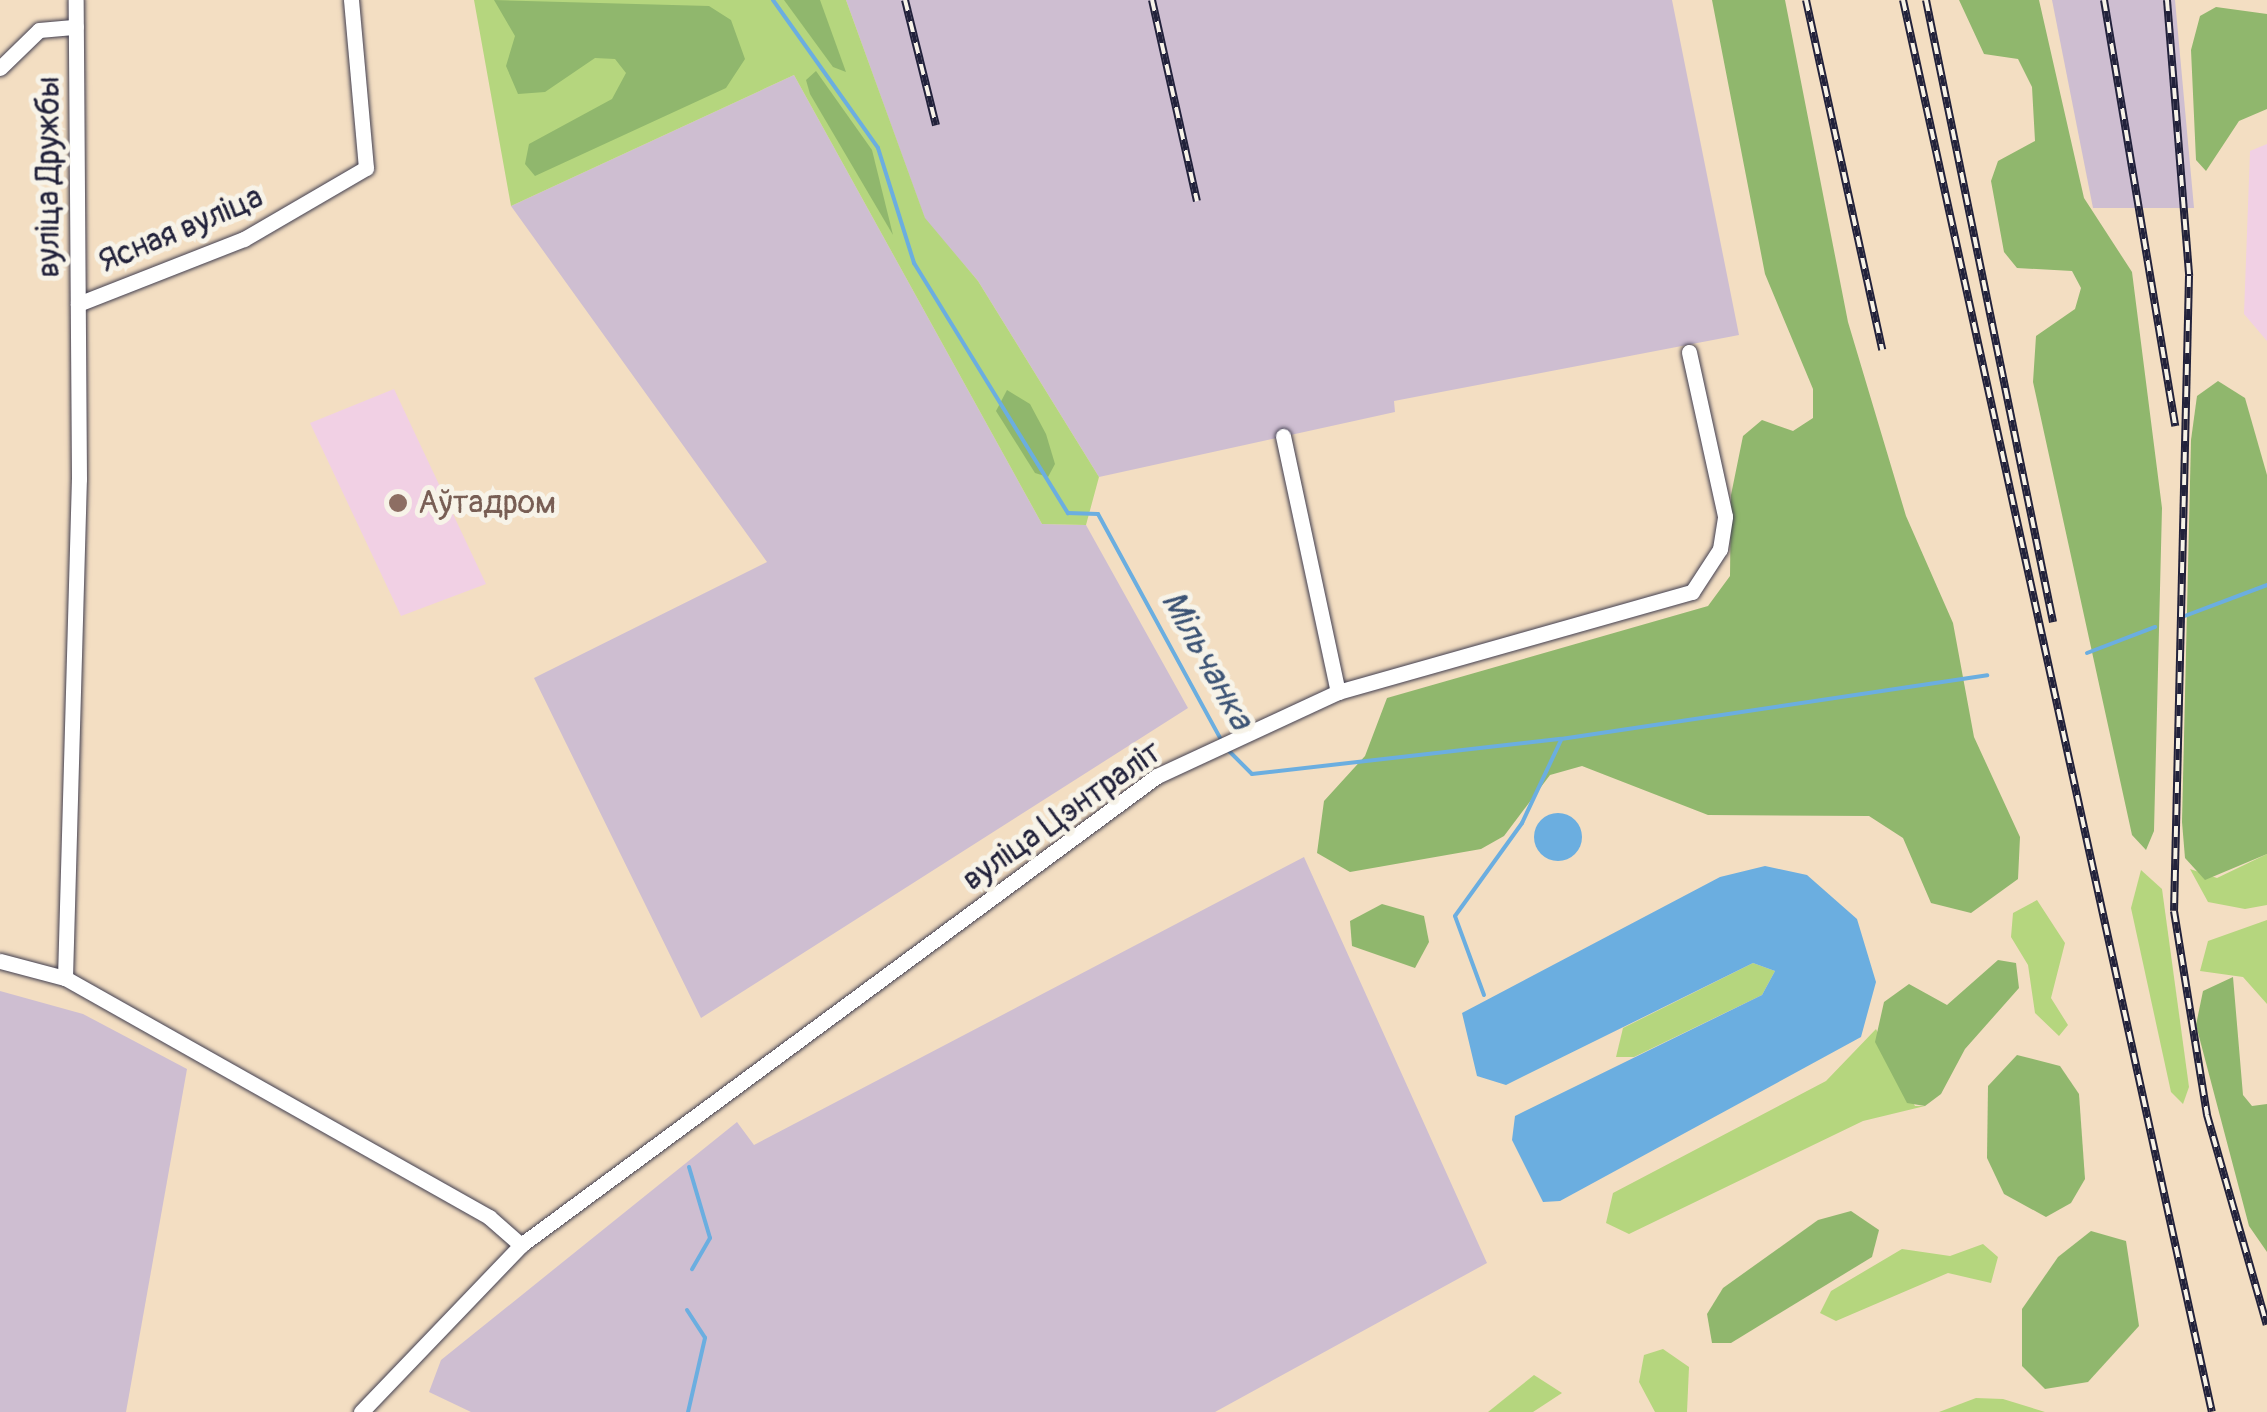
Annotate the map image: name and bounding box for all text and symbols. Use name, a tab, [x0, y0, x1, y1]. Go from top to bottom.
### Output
street label: вуліца Дружбы	[30, 76, 68, 278]
street label: Ясная вуліца	[93, 178, 269, 282]
place label: Аўтадром	[418, 484, 556, 522]
marker: Аўтадром	[387, 492, 409, 514]
water label: Мільчанка	[1152, 583, 1262, 737]
street label: вуліца Цэнтраліт	[955, 733, 1169, 899]

